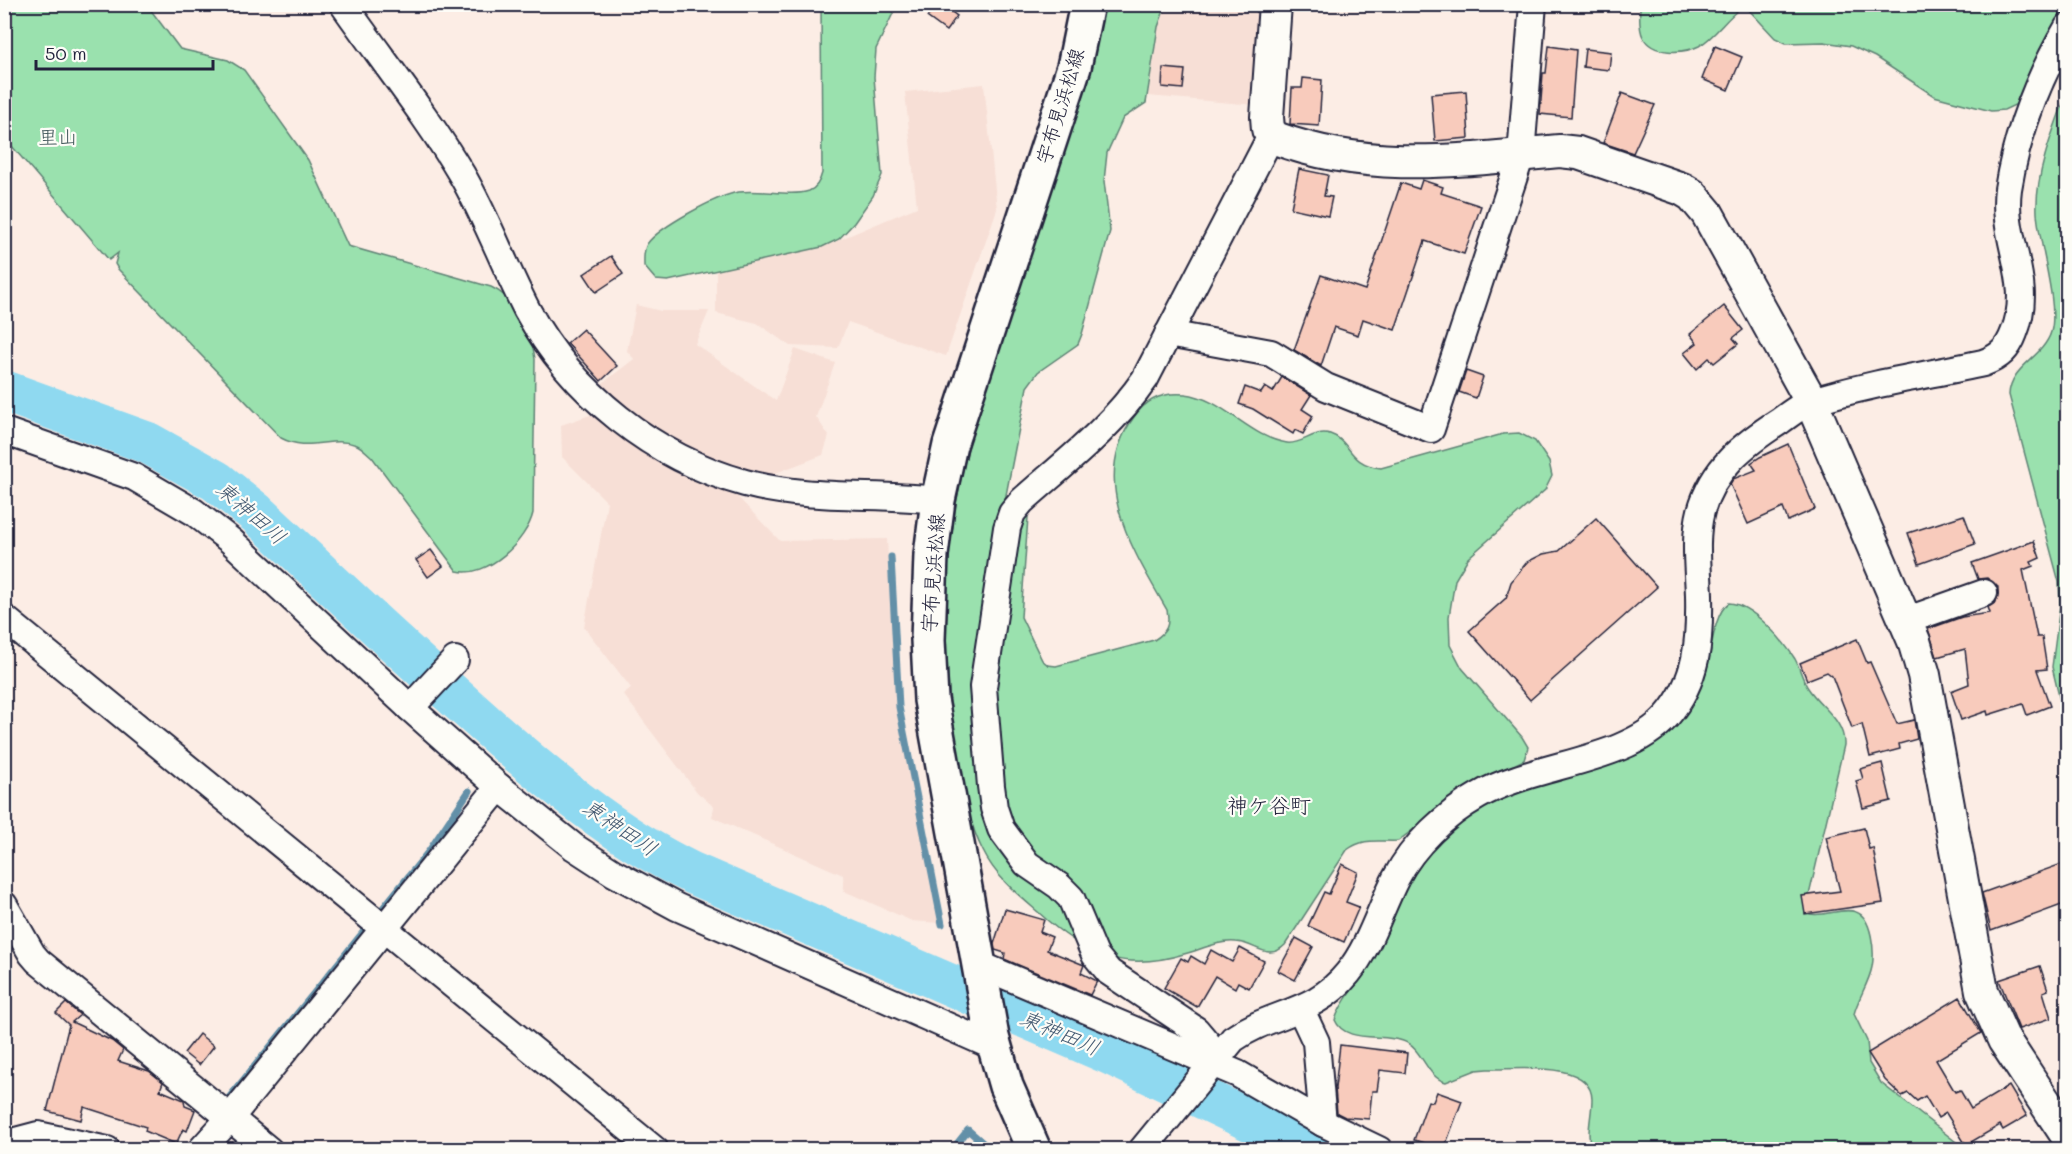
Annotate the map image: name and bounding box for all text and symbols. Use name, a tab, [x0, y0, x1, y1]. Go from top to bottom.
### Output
scale bar	[36, 33, 213, 71]
text: 50 m	[45, 41, 87, 65]
street label: 宇布見浜松線	[1029, 45, 1089, 167]
park label: 里山	[38, 123, 78, 149]
water label: 東神田川	[211, 474, 293, 550]
street label: 宇布見浜松線	[915, 512, 949, 634]
district label: 神ケ谷町	[1227, 791, 1311, 818]
water label: 東神田川	[578, 792, 663, 861]
water label: 東神田川	[1017, 1003, 1105, 1060]

